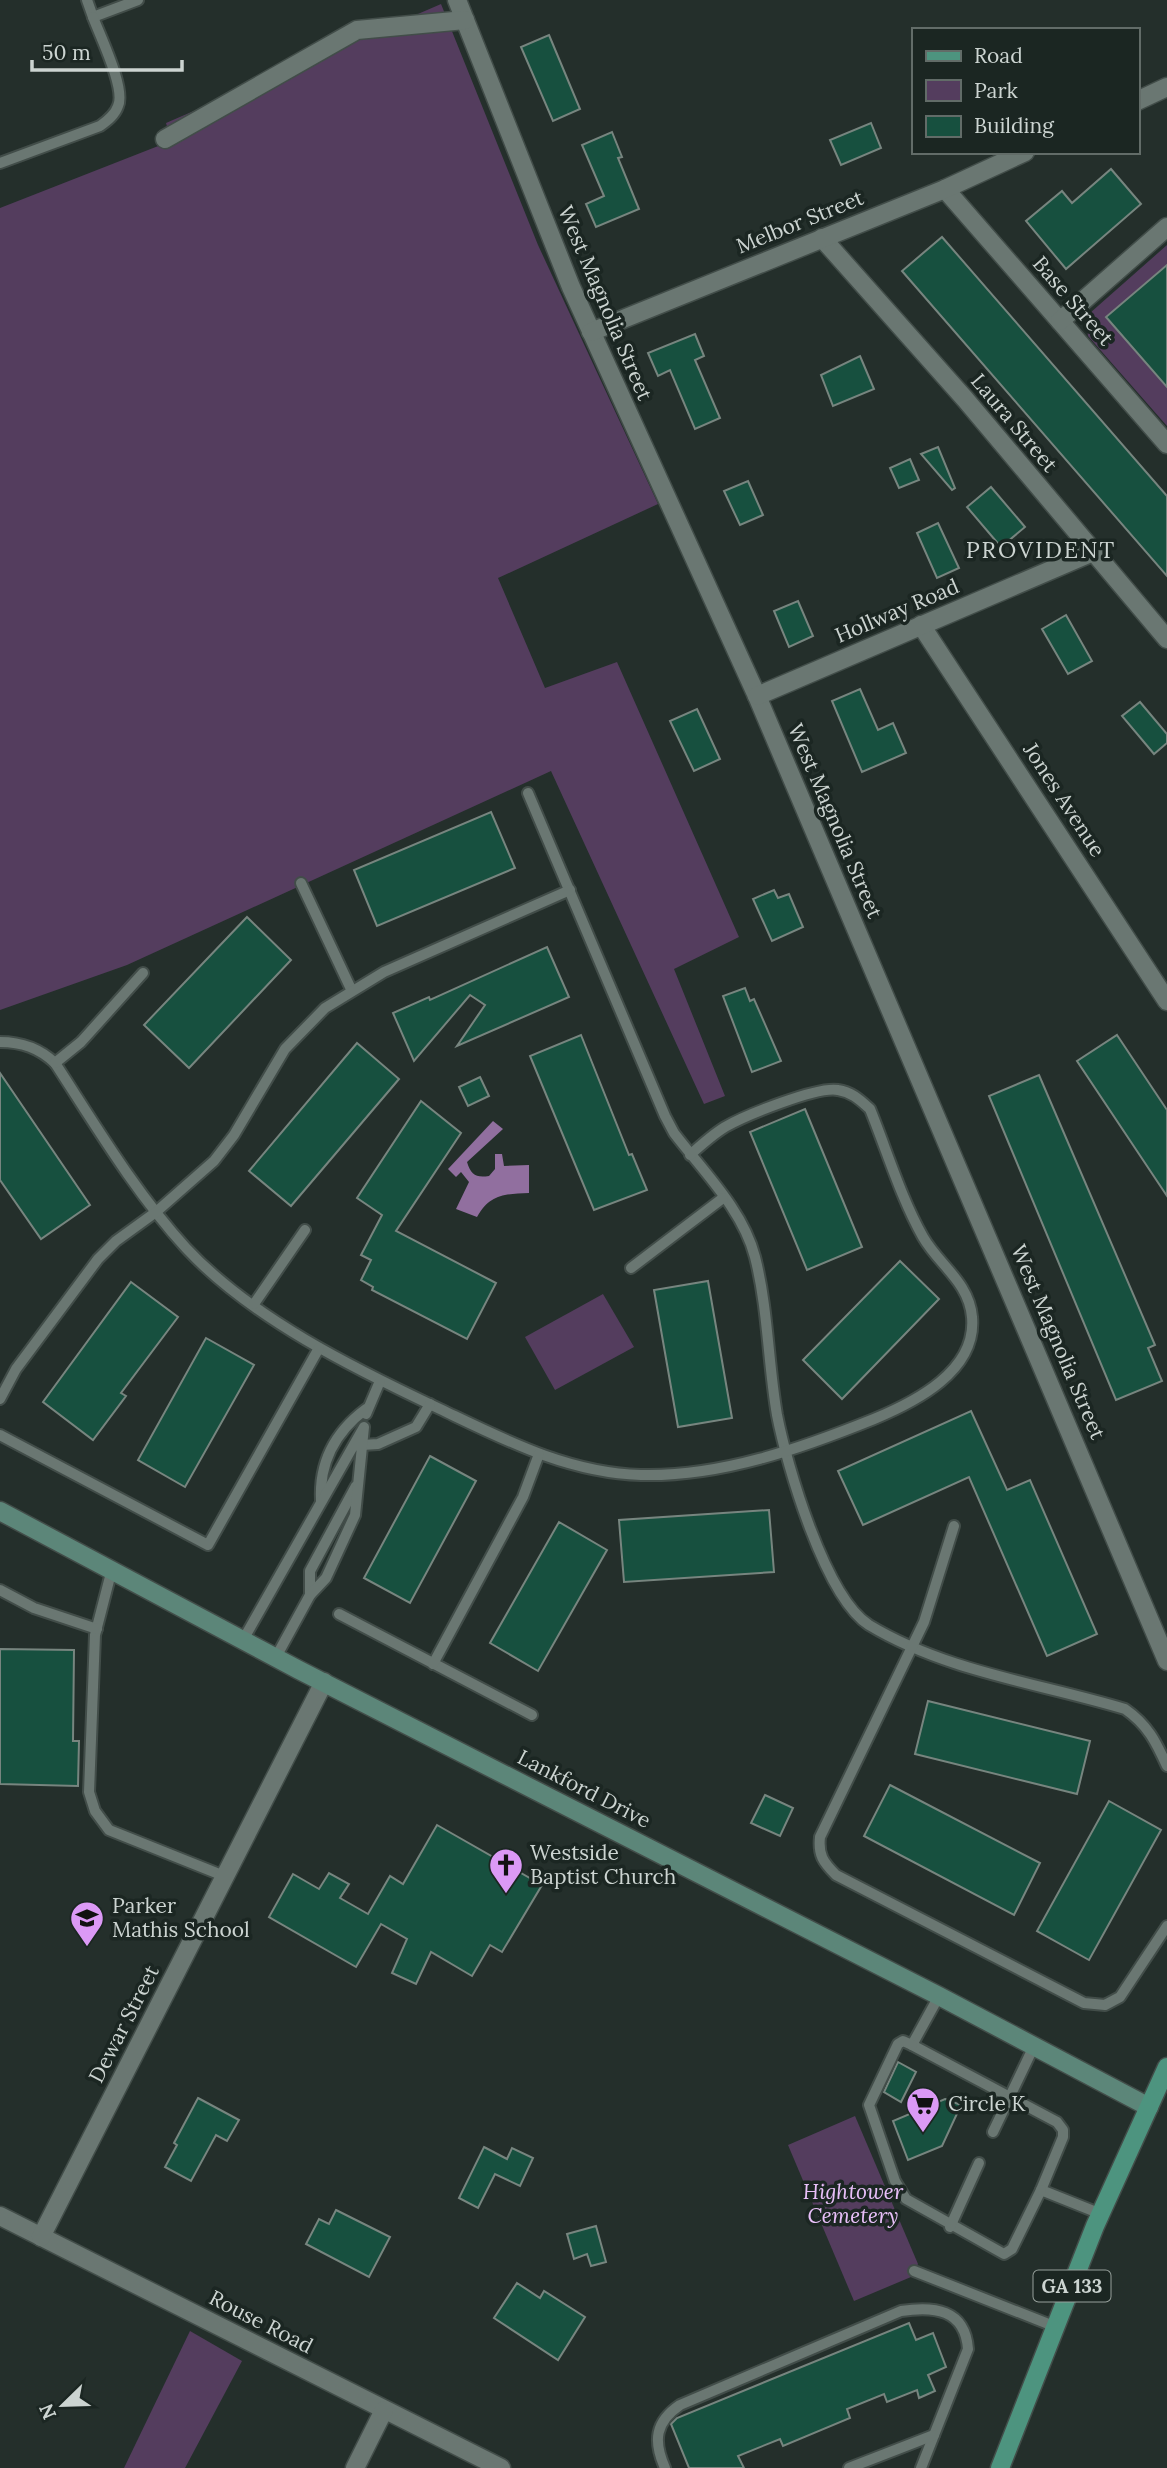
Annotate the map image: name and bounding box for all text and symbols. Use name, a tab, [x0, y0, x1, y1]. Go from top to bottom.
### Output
scale bar	[32, 28, 182, 72]
legend	[912, 28, 1139, 154]
text: 50 m	[42, 39, 91, 66]
text: Road	[974, 42, 1023, 69]
text: Park	[974, 77, 1018, 104]
text: Building	[974, 112, 1054, 139]
street label: Melbor Street	[732, 183, 868, 259]
street label: West Magnolia Street	[552, 201, 659, 405]
street label: Base Street	[1027, 250, 1120, 352]
street label: Laura Street	[965, 368, 1064, 478]
district label: PROVIDENT	[966, 535, 1116, 564]
street label: Hollway Road	[831, 572, 963, 649]
street label: West Magnolia Street	[782, 719, 889, 923]
street label: Jones Avenue	[1017, 737, 1111, 862]
street label: West Magnolia Street	[1005, 1240, 1112, 1444]
street label: Lankford Drive	[513, 1743, 656, 1834]
place label: Westside Baptist Church	[530, 1839, 676, 1890]
church icon: Westside Baptist Church	[487, 1846, 525, 1895]
place label: Parker Mathis School	[112, 1892, 250, 1943]
school or university icon: Parker Mathis School	[68, 1899, 106, 1948]
street label: Dewar Street	[82, 1960, 165, 2087]
supermarket icon: Circle K	[904, 2085, 942, 2134]
place label: Circle K	[948, 2090, 1026, 2117]
park label: Hightower Cemetery	[803, 2178, 904, 2229]
road number: GA 133	[1034, 2270, 1110, 2302]
street label: Rouse Road	[205, 2284, 318, 2359]
north arrow	[28, 2370, 98, 2440]
text: N	[33, 2400, 61, 2423]

